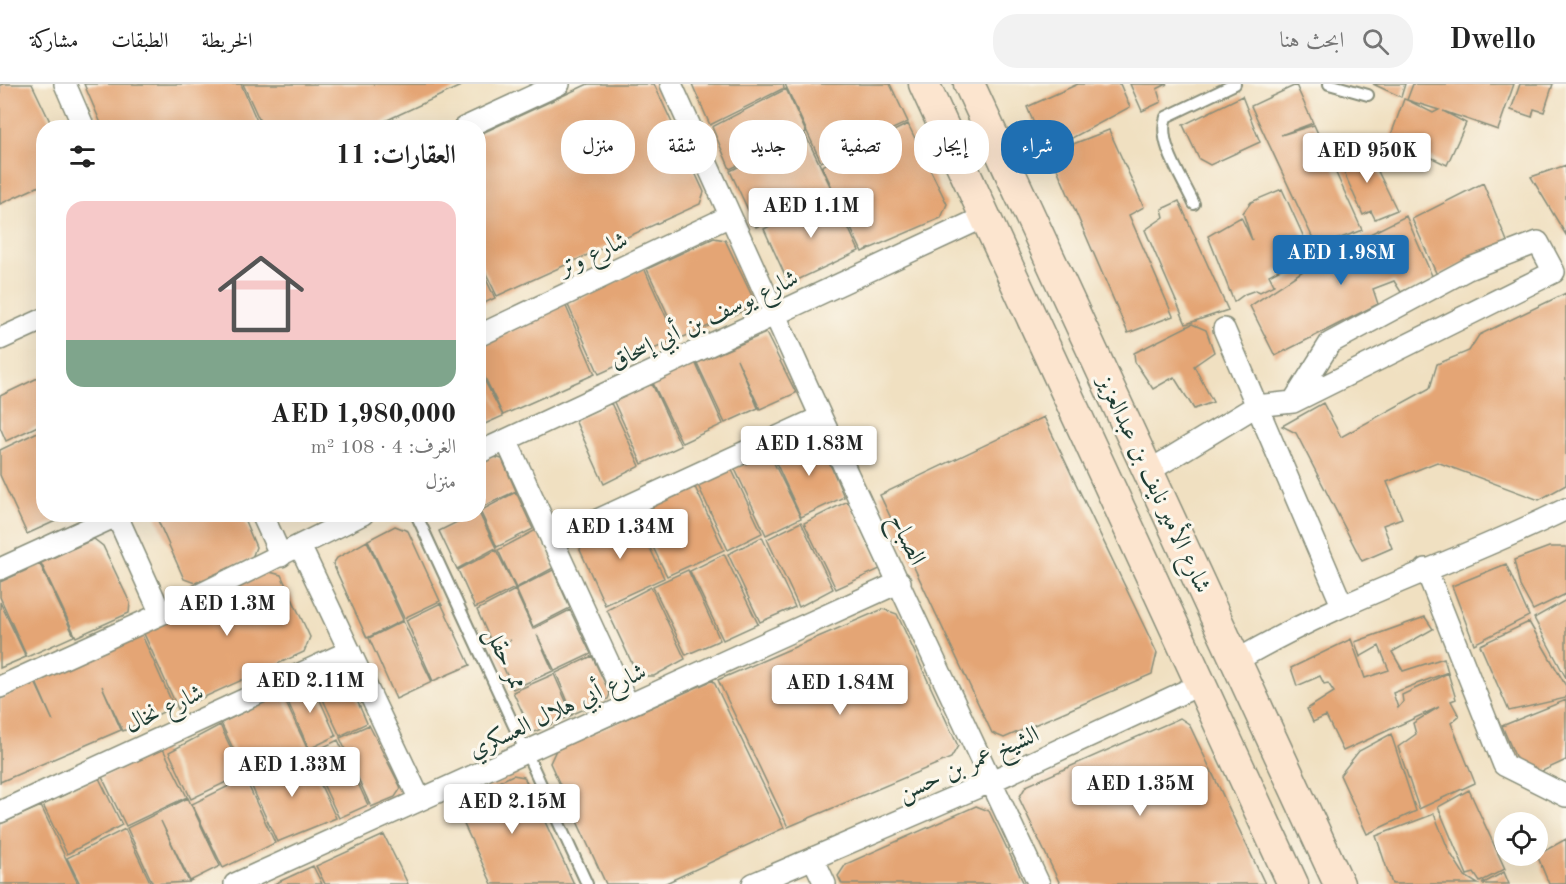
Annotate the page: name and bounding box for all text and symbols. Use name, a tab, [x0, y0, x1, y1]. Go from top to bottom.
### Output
search box	[993, 14, 1413, 68]
icon: search	[1359, 25, 1392, 58]
text: Dwello	[1449, 27, 1536, 55]
text: ابحث هنا	[1279, 30, 1344, 52]
text: مشاركة	[30, 31, 78, 52]
text: الطبقات	[111, 31, 168, 52]
text: الخريطة	[201, 31, 253, 52]
chip: منزل	[561, 120, 635, 174]
chip: شقة	[647, 120, 717, 174]
chip: جديد	[729, 120, 807, 174]
chip: تصفية	[819, 120, 902, 174]
chip: إيجار	[914, 120, 989, 174]
chip: شراء	[1001, 120, 1074, 174]
pin: AED 950K	[1305, 133, 1429, 184]
icon: filters	[66, 140, 99, 173]
text: AED 950K	[1317, 142, 1417, 162]
text: العقارات: 11	[336, 143, 456, 169]
pin: AED 1.1M	[749, 188, 873, 239]
text: AED 1.1M	[763, 197, 859, 217]
street label: شارع وتر	[553, 229, 634, 288]
pin: AED 1.98M	[1272, 235, 1410, 286]
icon: home	[207, 240, 315, 348]
text: AED 1.98M	[1287, 244, 1395, 264]
street label: شارع يوسف بن أبي إسحاق	[604, 260, 805, 380]
street label: شارع الأمير نايف بن عبدالعزيز	[1086, 367, 1220, 600]
text: AED 1,980,000	[271, 402, 456, 428]
pin: AED 1.83M	[740, 426, 878, 477]
text: AED 1.83M	[755, 435, 863, 455]
text: الغرف: 4 · 108 m²	[311, 438, 456, 458]
text: منزل	[425, 473, 456, 493]
pin: AED 1.34M	[551, 509, 689, 560]
street label: الصباح	[877, 510, 929, 572]
text: AED 1.34M	[566, 518, 674, 538]
pin: AED 1.3M	[165, 586, 289, 637]
text: AED 1.3M	[179, 595, 275, 615]
street label: ممر حقل	[477, 624, 529, 695]
street label: شارع أبي هلال العسكري	[462, 654, 653, 769]
pin: AED 2.11M	[241, 663, 379, 714]
pin: AED 1.84M	[771, 665, 909, 716]
text: AED 2.11M	[256, 672, 364, 692]
text: AED 1.84M	[786, 674, 894, 694]
street label: شارع نخال	[122, 681, 210, 744]
street label: الشيخ عمر بن حسن	[895, 723, 1046, 813]
pin: AED 1.33M	[223, 747, 361, 798]
text: AED 1.33M	[238, 756, 346, 776]
pin: AED 1.35M	[1071, 766, 1209, 817]
text: AED 1.35M	[1086, 775, 1194, 795]
pin: AED 2.15M	[443, 784, 581, 835]
text: AED 2.15M	[458, 793, 566, 813]
map controls	[1494, 812, 1548, 866]
button: locate	[1494, 812, 1548, 866]

